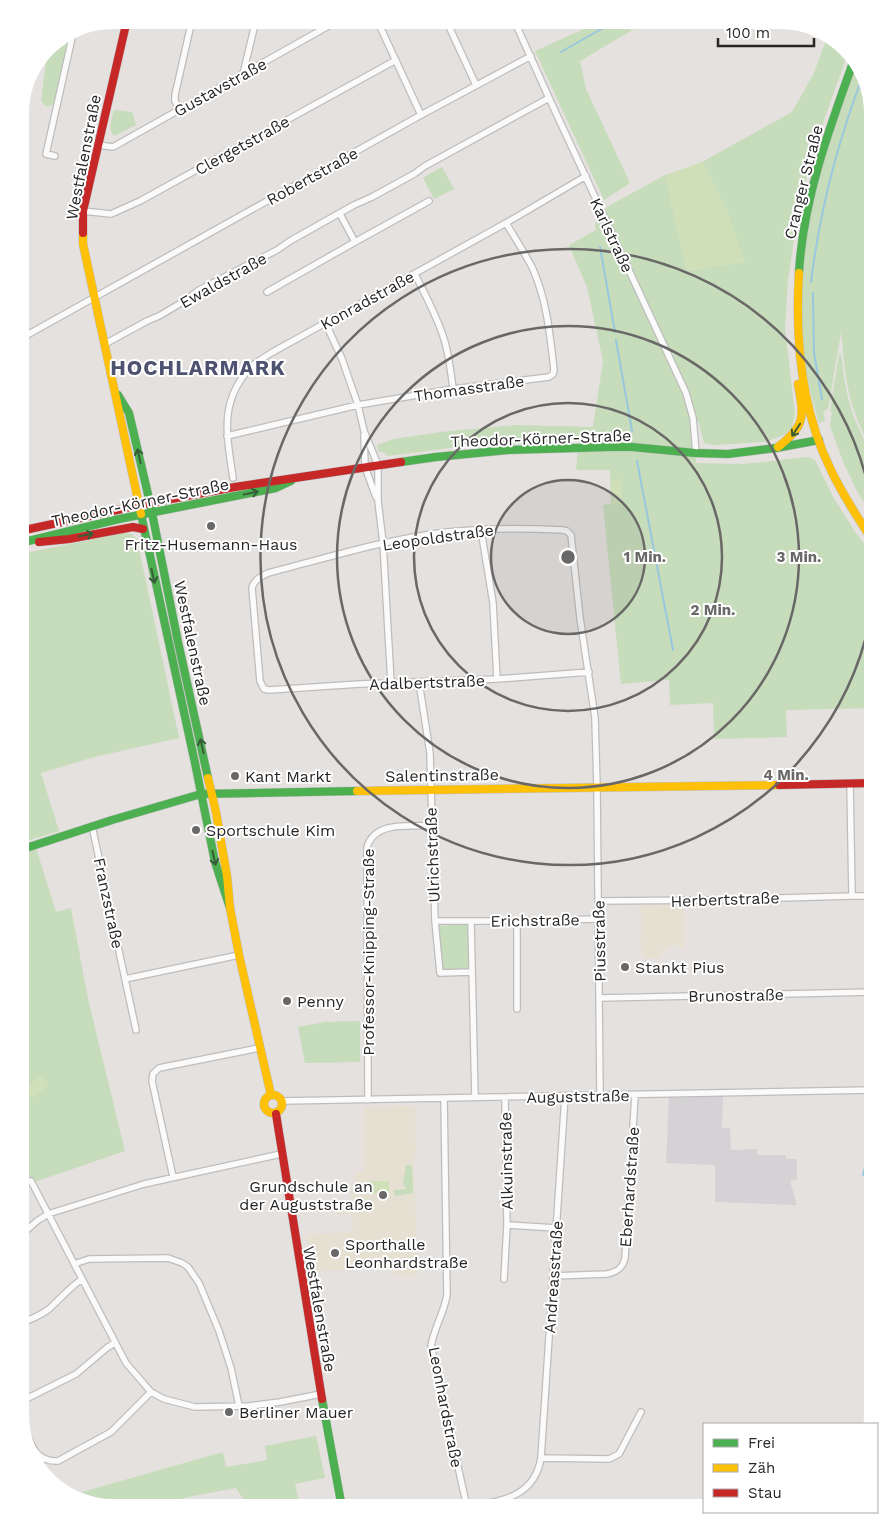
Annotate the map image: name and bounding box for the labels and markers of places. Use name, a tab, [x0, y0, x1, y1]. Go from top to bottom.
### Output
marker: Fritz-Husemann-Haus	[205, 520, 217, 532]
place label: Fritz-Husemann-Haus	[124, 535, 298, 554]
centre of rings	[559, 548, 577, 566]
place label: Kant Markt	[245, 767, 332, 786]
marker: Kant Markt	[229, 770, 241, 782]
place label: Sportschule Kim	[206, 821, 335, 840]
marker: Sportschule Kim	[190, 824, 202, 836]
place label: Stankt Pius	[635, 958, 724, 977]
marker: Stankt Pius	[619, 961, 631, 973]
place label: Penny	[297, 992, 344, 1011]
marker: Penny	[281, 995, 293, 1007]
place label: Grundschule an der Auguststraße	[239, 1177, 373, 1214]
marker: Grundschule an der Auguststraße	[377, 1189, 389, 1201]
place label: Sporthalle Leonhardstraße	[345, 1235, 468, 1272]
marker: Sporthalle Leonhardstraße	[329, 1247, 341, 1259]
place label: Berliner Mauer	[239, 1403, 354, 1422]
marker: Berliner Mauer	[223, 1406, 235, 1418]

